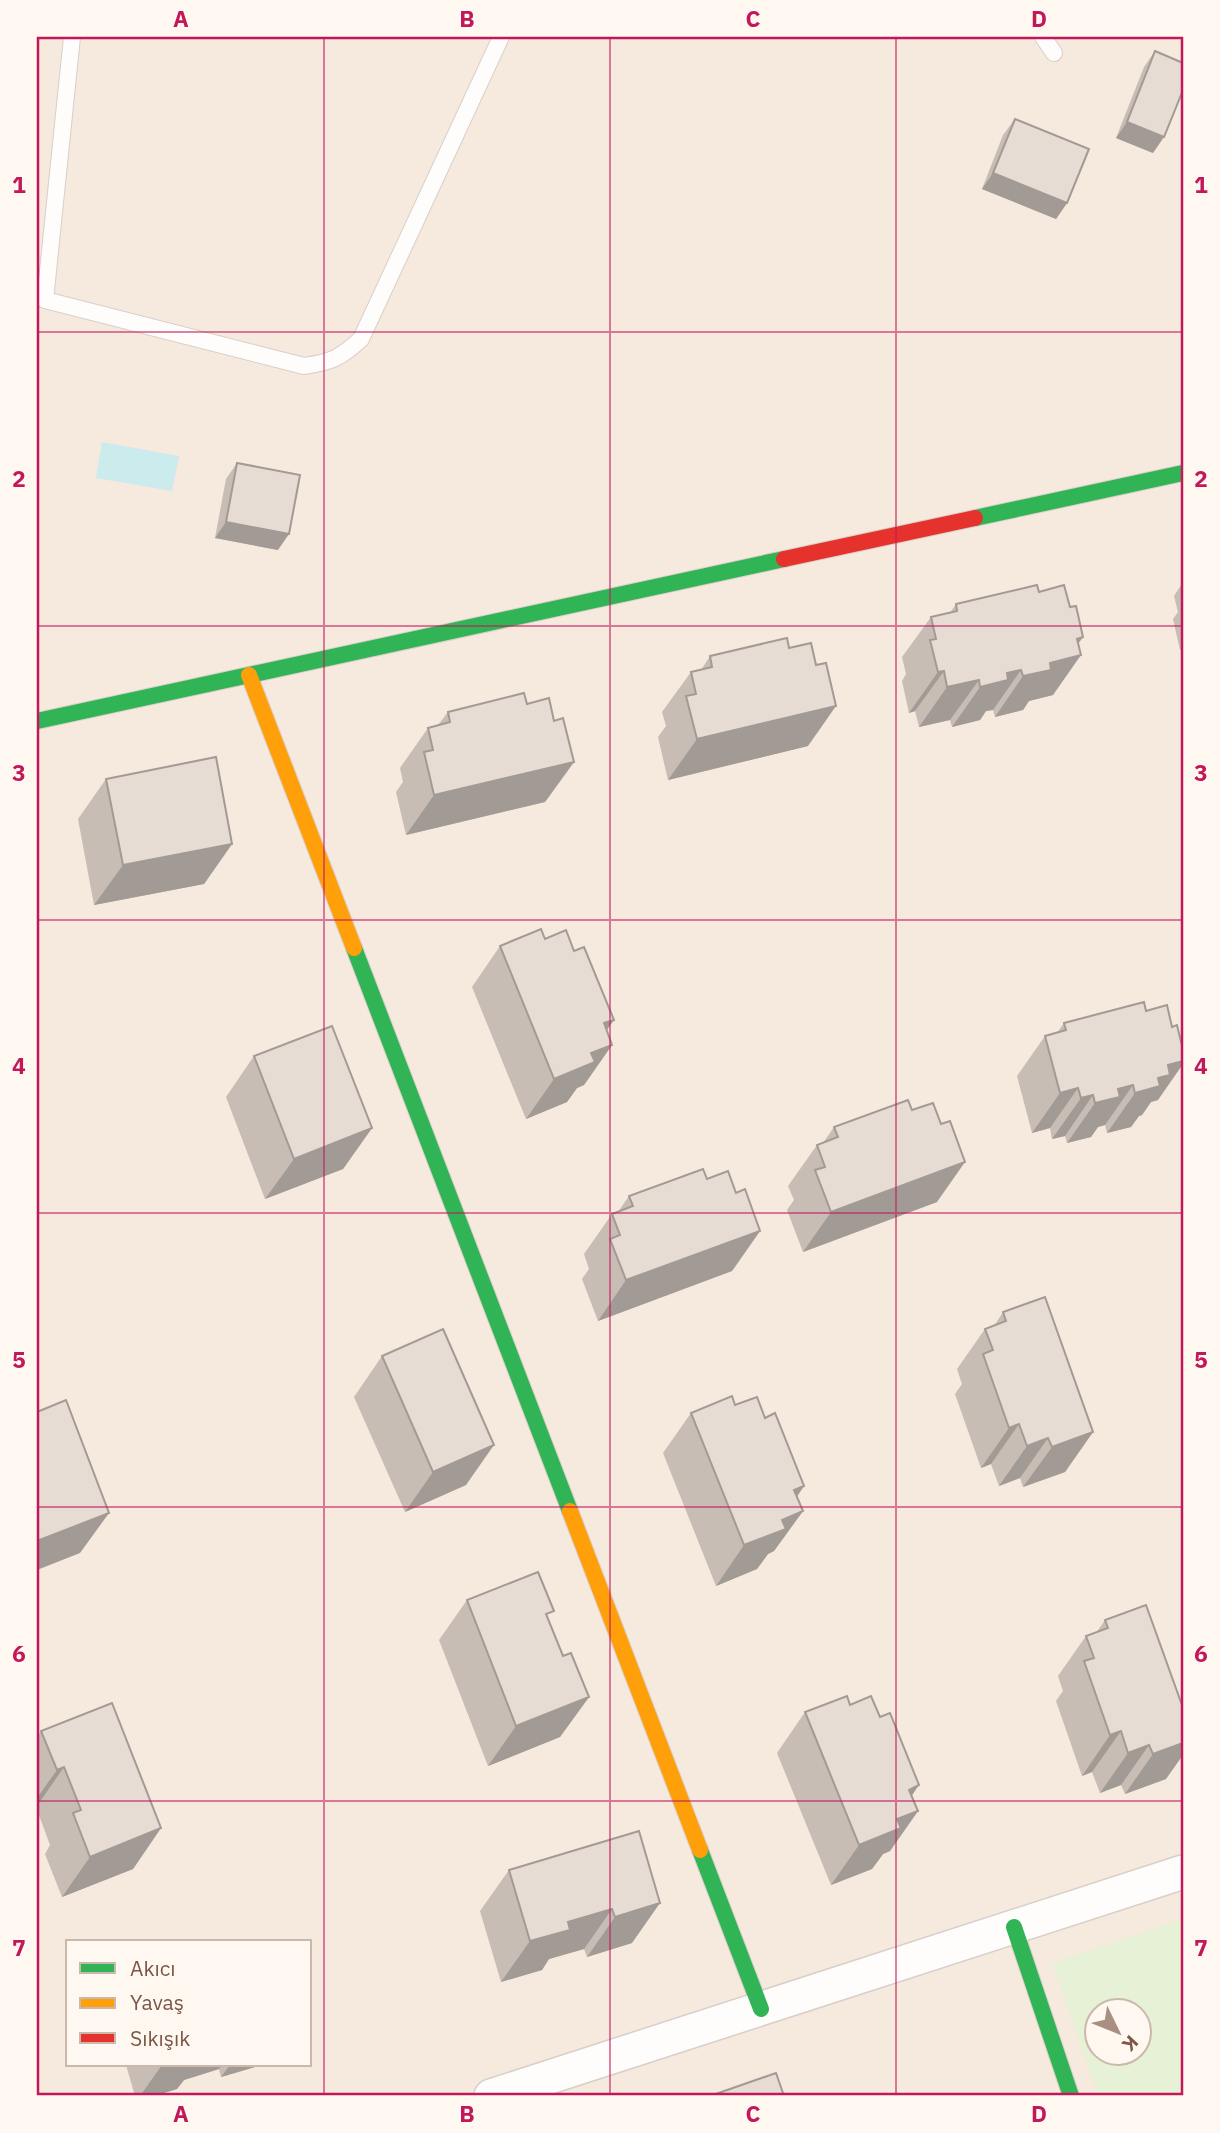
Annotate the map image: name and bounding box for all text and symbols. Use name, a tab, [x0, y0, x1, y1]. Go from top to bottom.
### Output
text: A	[173, 3, 189, 33]
text: B	[459, 3, 475, 33]
text: C	[746, 3, 761, 33]
text: D	[1031, 3, 1047, 33]
text: 1	[12, 169, 26, 199]
text: 1	[1194, 169, 1208, 199]
text: 2	[12, 463, 26, 493]
text: 2	[1194, 463, 1208, 493]
text: 3	[12, 757, 26, 787]
text: 3	[1194, 757, 1208, 787]
text: 4	[12, 1050, 26, 1080]
text: 4	[1194, 1050, 1208, 1080]
text: 5	[12, 1344, 26, 1374]
text: 5	[1194, 1344, 1208, 1374]
text: 6	[12, 1638, 26, 1668]
text: 6	[1194, 1638, 1208, 1668]
text: 7	[12, 1932, 26, 1962]
text: 7	[1194, 1932, 1208, 1962]
legend	[66, 1940, 312, 2066]
text: Akıcı	[130, 1954, 176, 1982]
text: Yavaş	[130, 1988, 184, 2016]
north arrow	[1084, 1996, 1154, 2066]
text: Sıkışık	[130, 2024, 190, 2052]
text: K	[1117, 2031, 1144, 2057]
text: A	[173, 2098, 189, 2128]
text: B	[459, 2098, 475, 2128]
text: C	[746, 2098, 761, 2128]
text: D	[1031, 2098, 1047, 2128]

